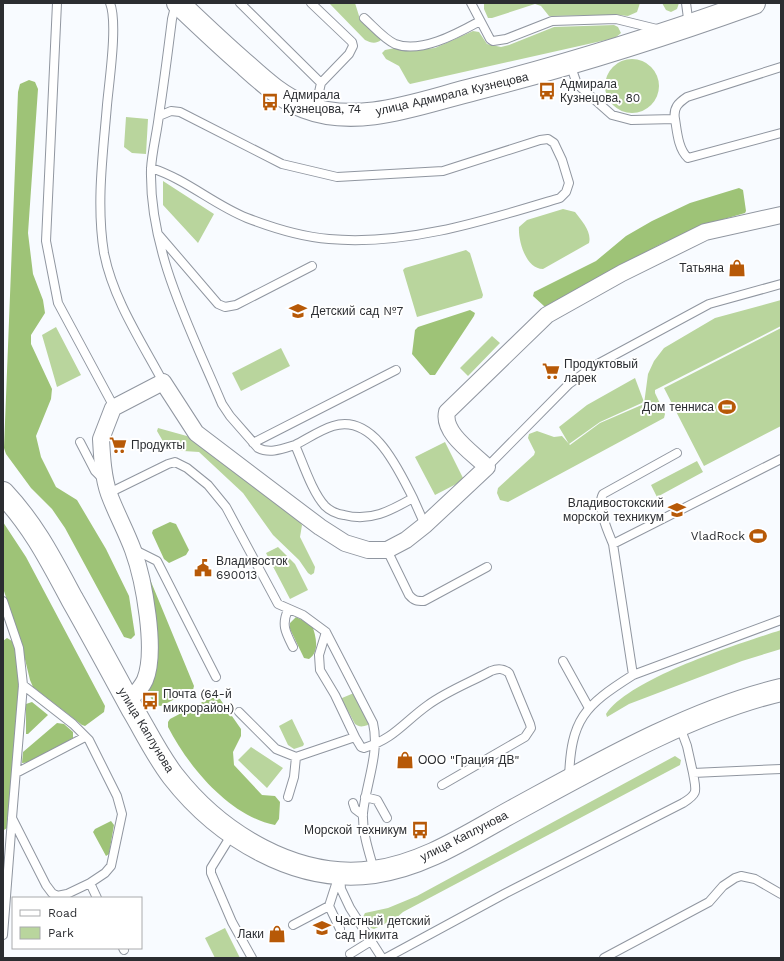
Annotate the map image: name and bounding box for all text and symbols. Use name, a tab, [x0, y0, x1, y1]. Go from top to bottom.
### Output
street label: улица Адмирала Кузнецова	[374, 70, 530, 118]
place label: Адмирала Кузнецова, 80	[560, 77, 640, 105]
bus stop icon: Адмирала Кузнецова, 80	[537, 81, 557, 101]
place label: Адмирала Кузнецова, 74	[283, 88, 361, 116]
bus stop icon: Адмирала Кузнецова, 74	[260, 92, 280, 112]
shop icon: Татьяна	[727, 258, 747, 278]
place label: Татьяна	[679, 261, 724, 275]
school or university icon: Детский сад №7	[288, 301, 308, 321]
place label: Детский сад №7	[311, 304, 403, 318]
place label: Продуктовый ларек	[564, 357, 638, 385]
supermarket icon: Продуктовый ларек	[541, 361, 561, 381]
sports icon: Дом тенниса	[717, 397, 737, 417]
place label: Дом тенниса	[642, 400, 714, 414]
supermarket icon: Продукты	[108, 435, 128, 455]
place label: Продукты	[131, 438, 185, 452]
place label: Владивостокский морской техникум	[563, 496, 664, 524]
school or university icon: Владивостокский морской техникум	[667, 500, 687, 520]
sports icon: VladRock	[748, 526, 768, 546]
place label: VladRock	[691, 529, 745, 543]
place label: Владивосток 690013	[216, 554, 288, 582]
public building icon: Владивосток 690013	[193, 558, 213, 578]
street label: улица Каплунова	[115, 685, 177, 775]
place label: Почта (64-й микрорайон)	[163, 687, 234, 715]
bus stop icon: Почта (64-й микрорайон)	[140, 691, 160, 711]
shop icon: ООО "Грация ДВ"	[395, 750, 415, 770]
place label: ООО "Грация ДВ"	[418, 753, 519, 767]
street label: улица Каплунова	[418, 808, 510, 864]
bus stop icon: Морской техникум	[410, 820, 430, 840]
place label: Морской техникум	[304, 823, 407, 837]
legend	[12, 897, 142, 949]
text: Road	[48, 906, 77, 920]
place label: Частный детский сад Никита	[335, 914, 431, 942]
school or university icon: Частный детский сад Никита	[312, 918, 332, 938]
shop icon: Лаки	[267, 924, 287, 944]
text: Park	[48, 926, 74, 940]
place label: Лаки	[237, 927, 264, 941]

